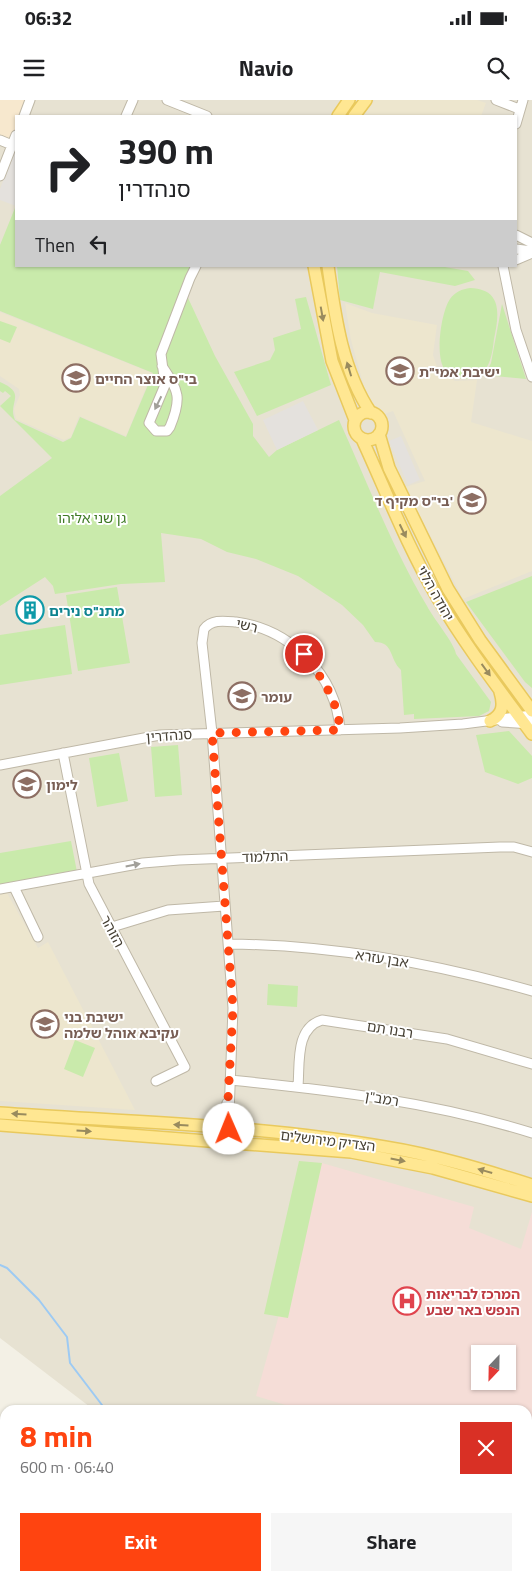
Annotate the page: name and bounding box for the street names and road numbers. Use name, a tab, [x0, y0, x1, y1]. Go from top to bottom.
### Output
street label: יהודה הלוי	[412, 561, 460, 625]
street label: רשי	[234, 612, 260, 638]
street label: סנהדרין	[145, 723, 193, 747]
street label: התלמוד	[241, 845, 289, 867]
street label: הזוהר	[96, 911, 130, 951]
street label: אבן עזרא	[354, 943, 410, 973]
street label: רבנו תם	[365, 1015, 415, 1043]
street label: רמב"ן	[363, 1085, 401, 1111]
street label: הצדיק מירושלים	[279, 1124, 377, 1156]

